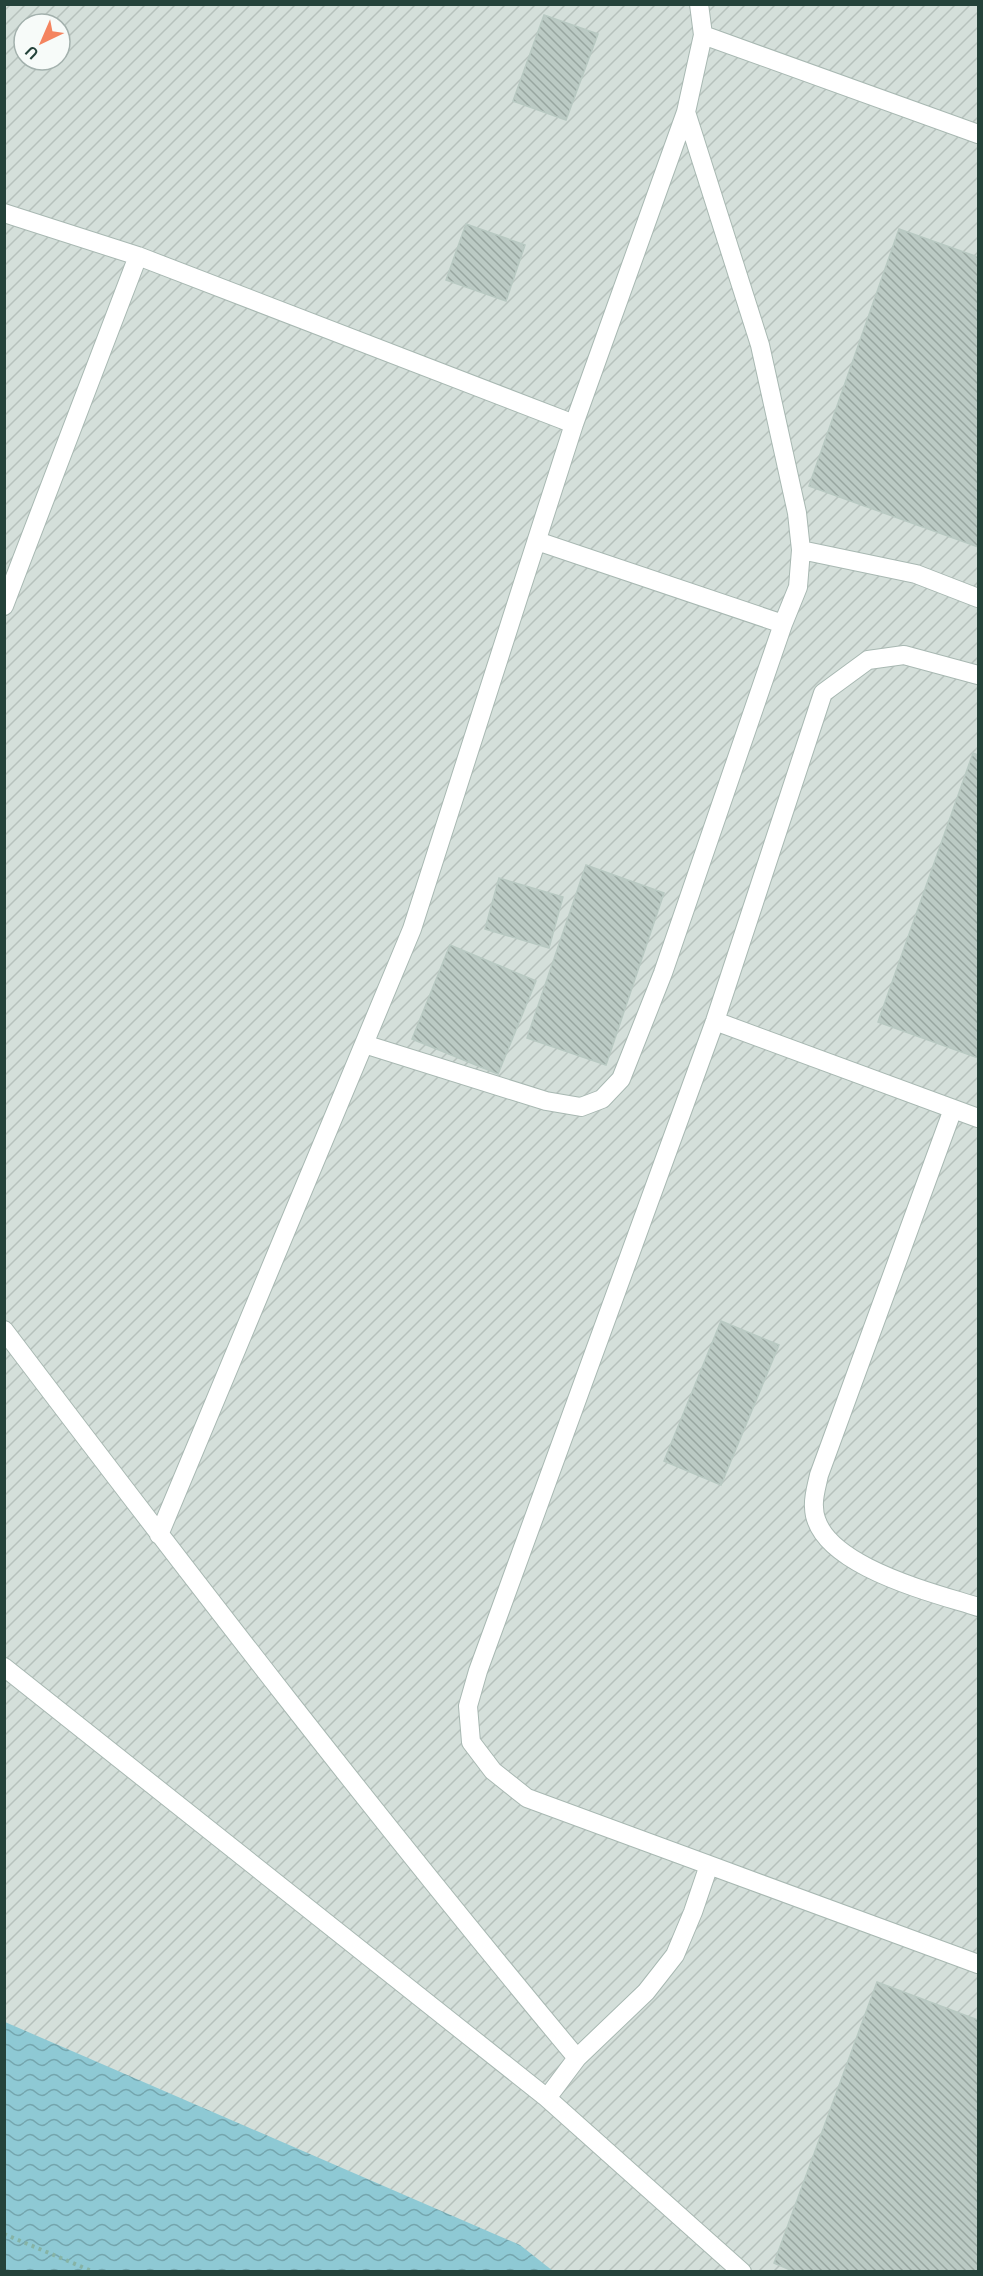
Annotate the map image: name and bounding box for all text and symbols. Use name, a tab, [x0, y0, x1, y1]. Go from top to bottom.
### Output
north arrow	[12, 12, 72, 72]
text: U	[22, 40, 44, 63]

